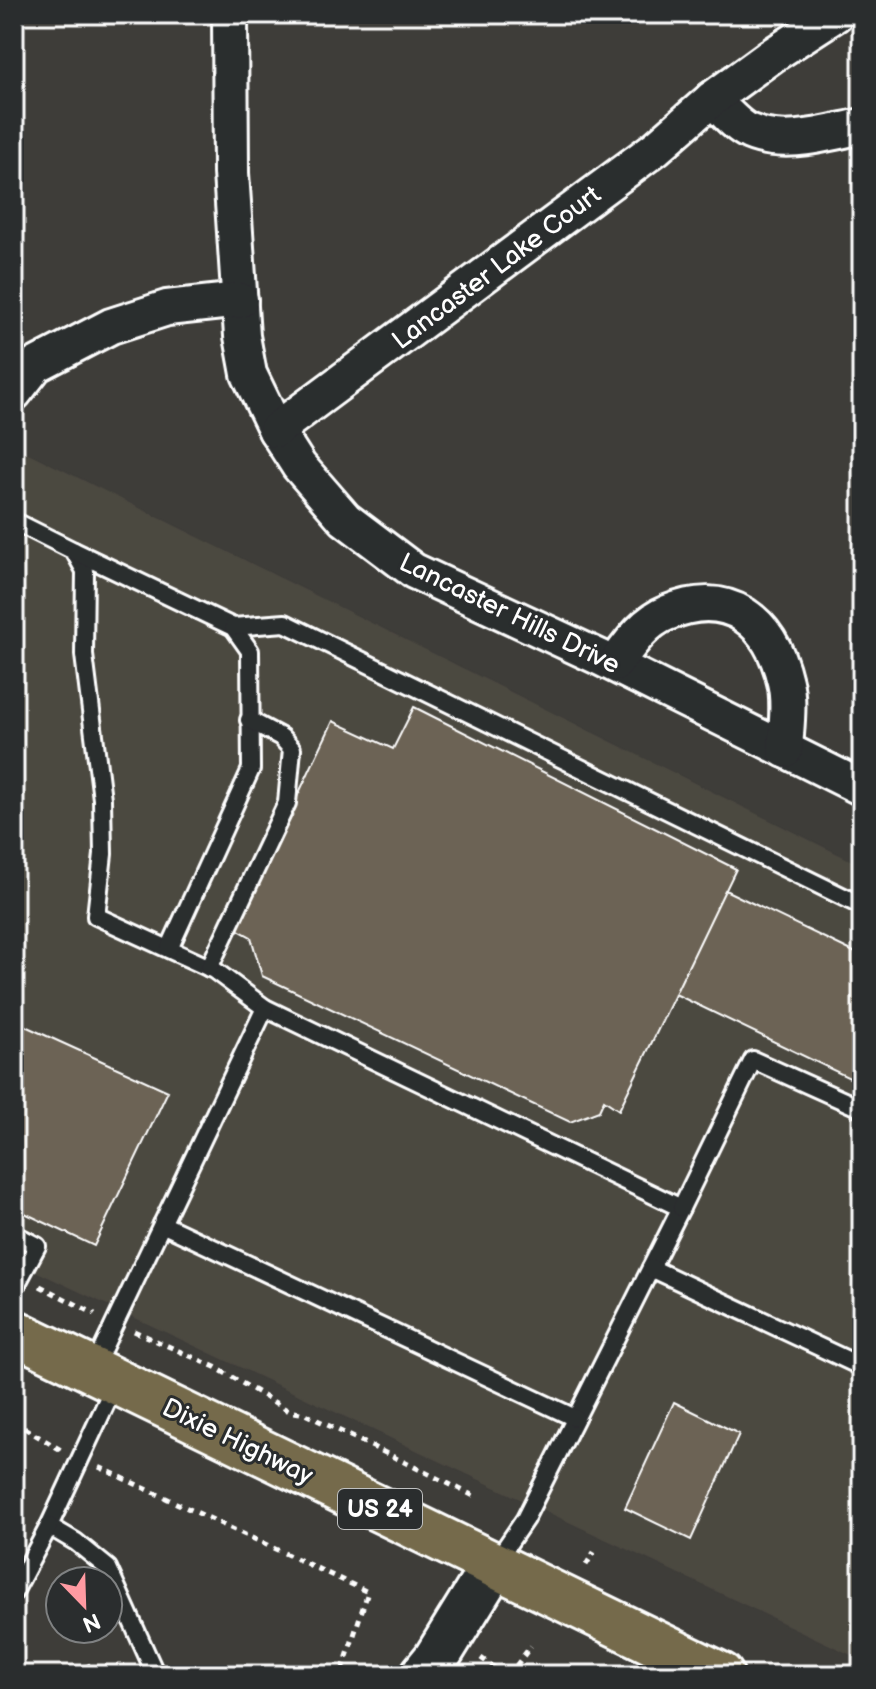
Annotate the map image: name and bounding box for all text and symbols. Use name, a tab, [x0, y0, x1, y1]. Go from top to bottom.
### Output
street label: Lancaster Lake Court	[387, 180, 607, 357]
street label: Lancaster Hills Drive	[394, 547, 625, 681]
street label: Dixie Highway	[157, 1393, 318, 1492]
road number: US 24	[338, 1489, 422, 1529]
north arrow	[44, 1565, 124, 1645]
text: N	[78, 1606, 104, 1638]

